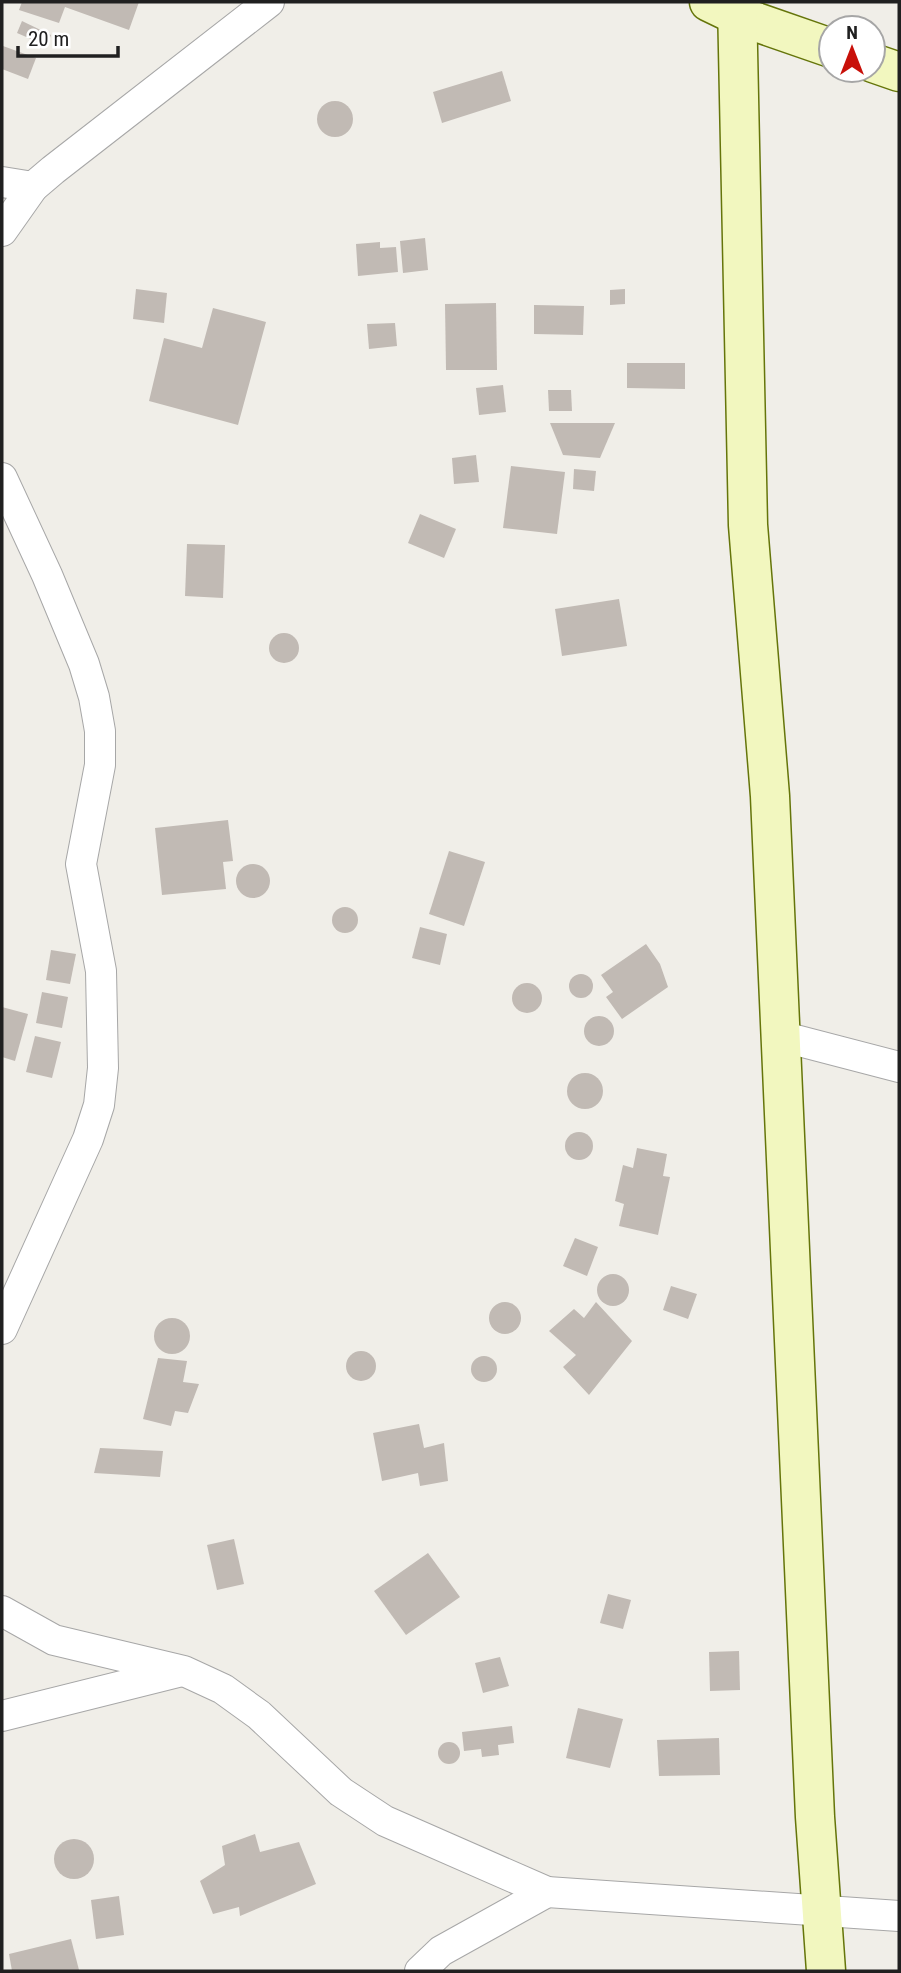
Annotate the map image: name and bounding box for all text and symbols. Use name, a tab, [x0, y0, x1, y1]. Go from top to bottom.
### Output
scale bar	[18, 14, 117, 58]
north arrow	[817, 14, 887, 84]
text: N	[846, 21, 858, 44]
text: 20 m	[28, 27, 69, 51]

